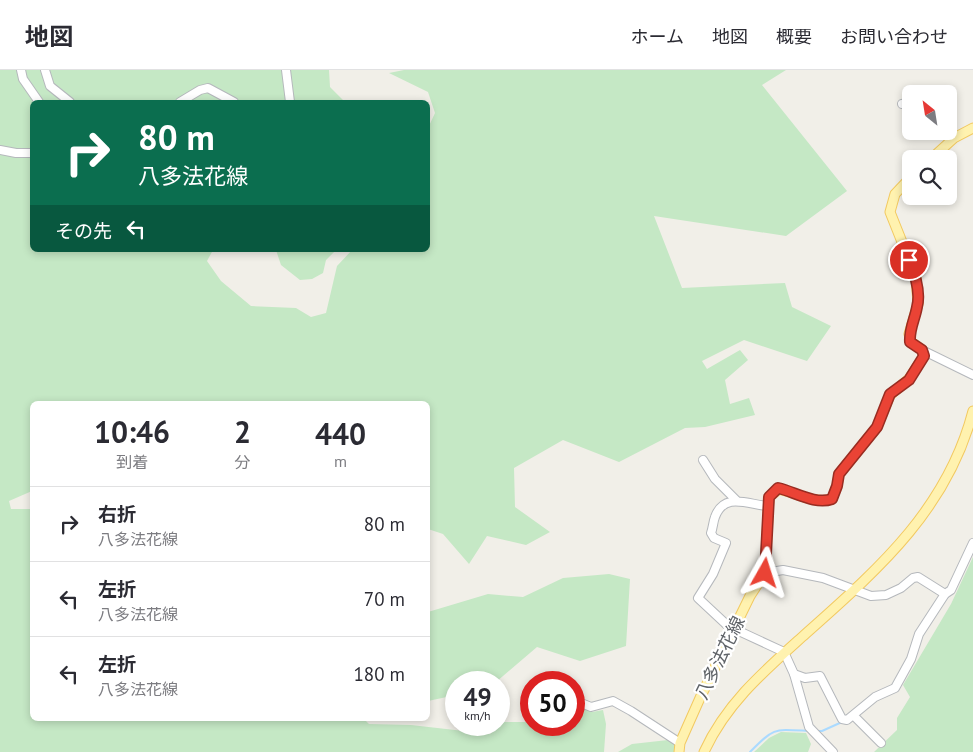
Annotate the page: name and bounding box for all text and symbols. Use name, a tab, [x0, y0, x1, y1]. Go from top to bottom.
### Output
text: 地図	[25, 21, 73, 52]
text: ホーム	[631, 25, 684, 48]
text: 地図	[712, 25, 748, 48]
text: 概要	[776, 25, 812, 48]
text: お問い合わせ	[840, 25, 948, 48]
north arrow	[902, 85, 958, 140]
map controls	[902, 85, 957, 205]
text: 80 m	[138, 114, 215, 160]
icon: right	[55, 120, 120, 185]
button: search	[902, 150, 957, 205]
text: 八多法花線	[138, 162, 248, 190]
icon: left	[122, 215, 150, 243]
text: その先	[55, 219, 112, 243]
pin	[888, 239, 930, 281]
icon: arrive	[895, 246, 923, 274]
text: 10:46	[94, 412, 170, 451]
text: 2	[234, 412, 251, 451]
text: 440	[315, 414, 366, 453]
text: m	[334, 451, 347, 471]
text: 到着	[116, 452, 148, 472]
text: 分	[235, 452, 251, 472]
text: 右折	[98, 502, 136, 526]
icon: right	[55, 510, 83, 538]
text: 80 m	[364, 512, 405, 536]
text: 八多法花線	[98, 529, 178, 549]
position arrow	[738, 546, 790, 598]
text: 左折	[98, 577, 136, 601]
icon: left	[55, 585, 83, 613]
text: 70 m	[364, 587, 405, 611]
text: 八多法花線	[98, 604, 178, 624]
street label: 八多法花線	[689, 612, 750, 703]
text: 左折	[98, 652, 136, 676]
icon: left	[55, 660, 83, 688]
text: 180 m	[353, 662, 405, 686]
speed limit sign: 50	[520, 671, 585, 736]
text: 八多法花線	[98, 679, 178, 699]
text: 49	[463, 681, 492, 713]
text: km/h	[464, 708, 491, 723]

